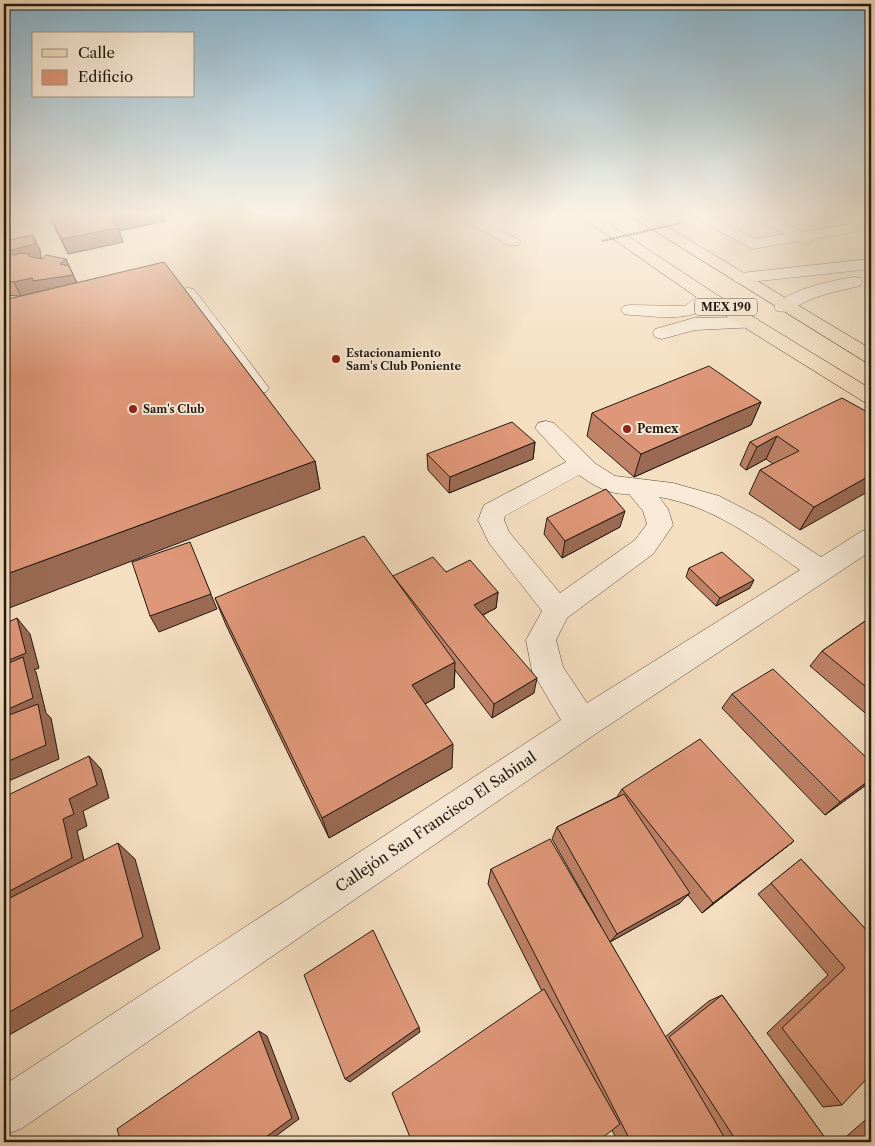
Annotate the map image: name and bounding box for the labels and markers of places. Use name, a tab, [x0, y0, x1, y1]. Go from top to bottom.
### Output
place label: Estacionamiento Sam's Club Poniente	[346, 346, 461, 373]
marker: Estacionamiento Sam's Club Poniente	[330, 353, 342, 365]
place label: Sam's Club	[143, 402, 205, 416]
marker: Sam's Club	[127, 403, 139, 415]
place label: Pemex	[637, 421, 679, 436]
marker: Pemex	[621, 423, 633, 435]

